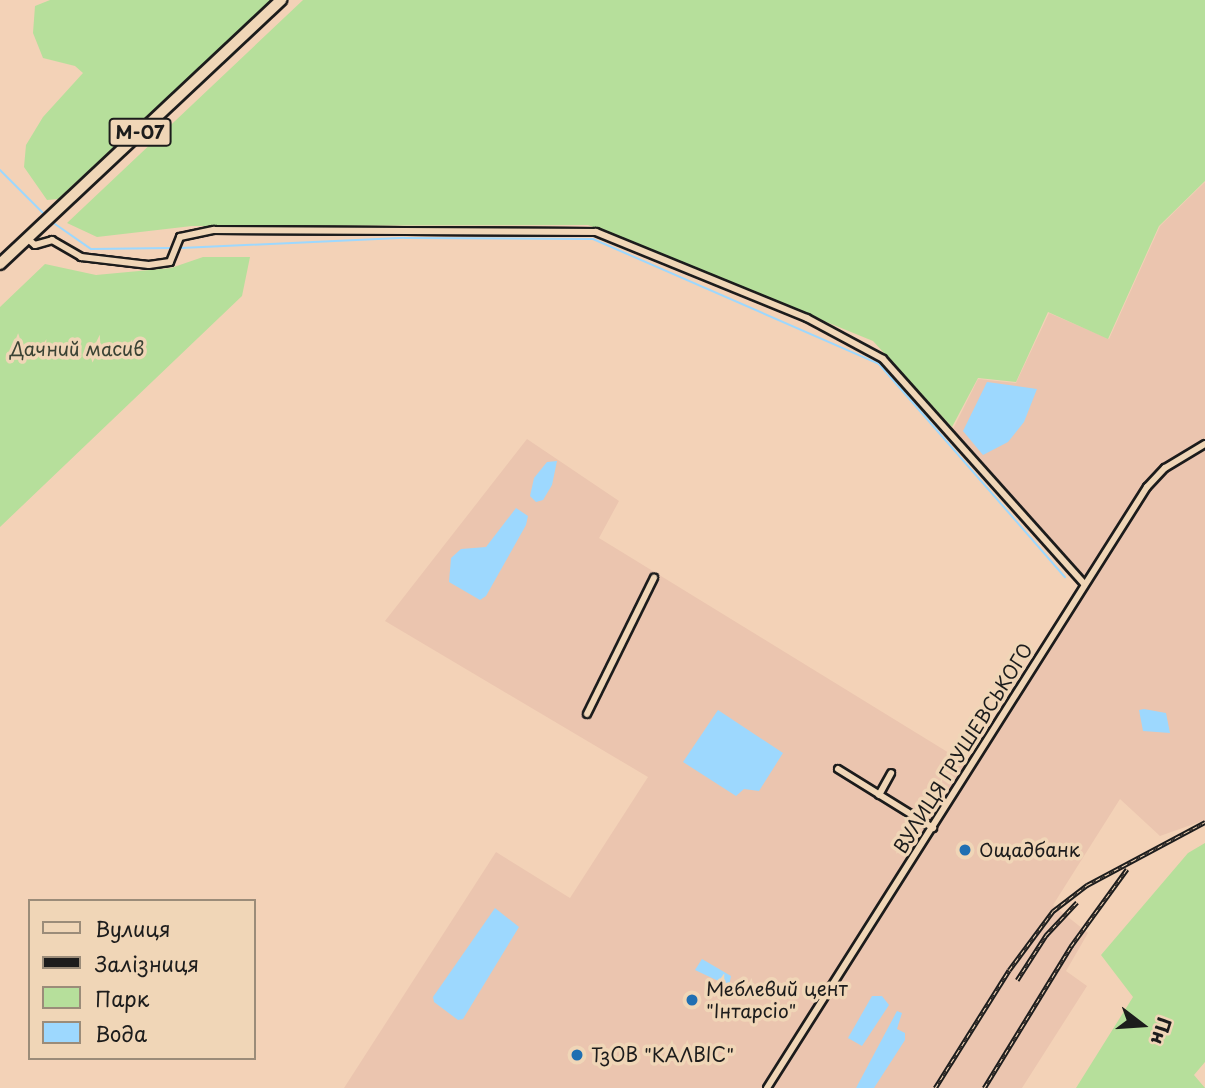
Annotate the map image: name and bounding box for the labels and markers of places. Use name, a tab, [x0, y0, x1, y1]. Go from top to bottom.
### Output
place label: Ощадбанк	[979, 839, 1080, 861]
marker: Ощадбанк	[957, 842, 973, 858]
place label: Меблевий цент "Інтарсіо"	[706, 978, 848, 1022]
marker: Меблевий цент "Інтарсіо"	[684, 992, 700, 1008]
place label: ТзОВ "КАЛВІС"	[591, 1044, 734, 1066]
marker: ТзОВ "КАЛВІС"	[569, 1047, 585, 1063]

